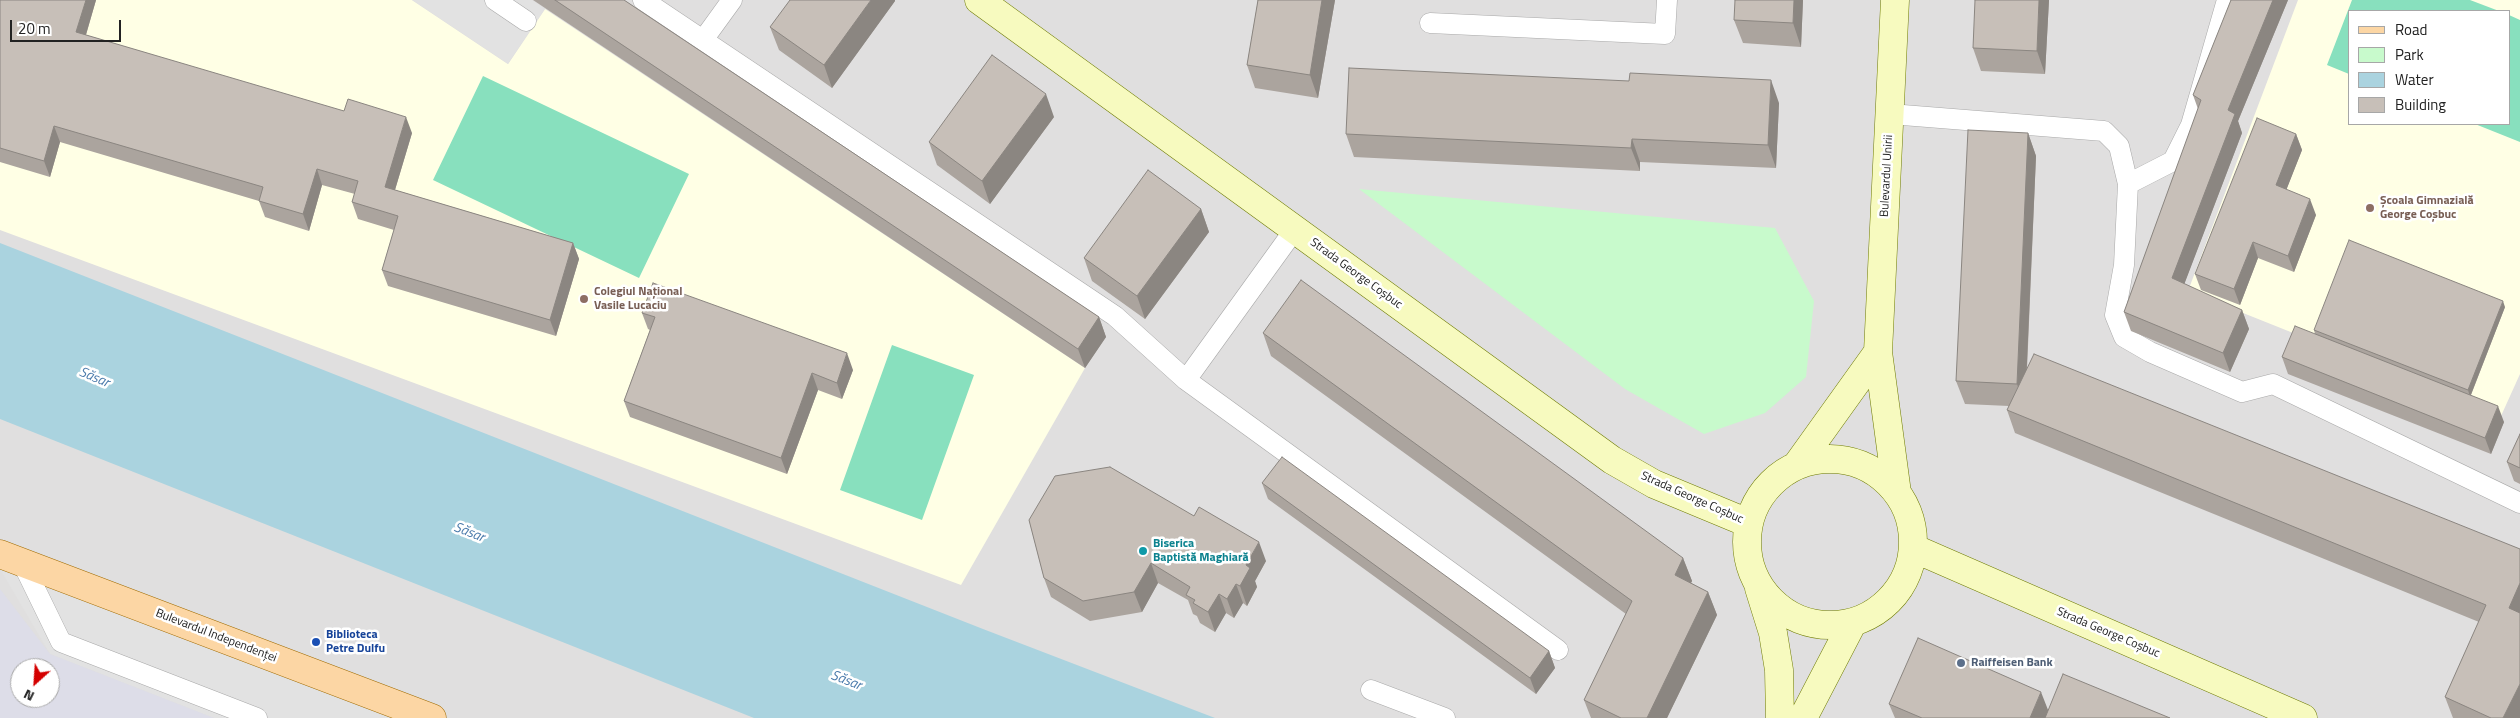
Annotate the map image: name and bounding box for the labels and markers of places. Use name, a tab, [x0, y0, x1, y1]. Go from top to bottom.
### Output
place label: Școala Gimnazială George Coșbuc	[2380, 194, 2474, 222]
marker: Școala Gimnazială George Coșbuc	[2364, 202, 2376, 214]
place label: Colegiul Național Vasile Lucaciu	[594, 285, 682, 313]
marker: Colegiul Național Vasile Lucaciu	[578, 293, 590, 305]
place label: Biserica Baptistă Maghiară	[1153, 537, 1249, 565]
marker: Biserica Baptistă Maghiară	[1137, 545, 1149, 557]
place label: Biblioteca Petre Dulfu	[326, 628, 385, 656]
marker: Biblioteca Petre Dulfu	[310, 636, 322, 648]
place label: Raiffeisen Bank	[1971, 656, 2053, 670]
marker: Raiffeisen Bank	[1955, 657, 1967, 669]

